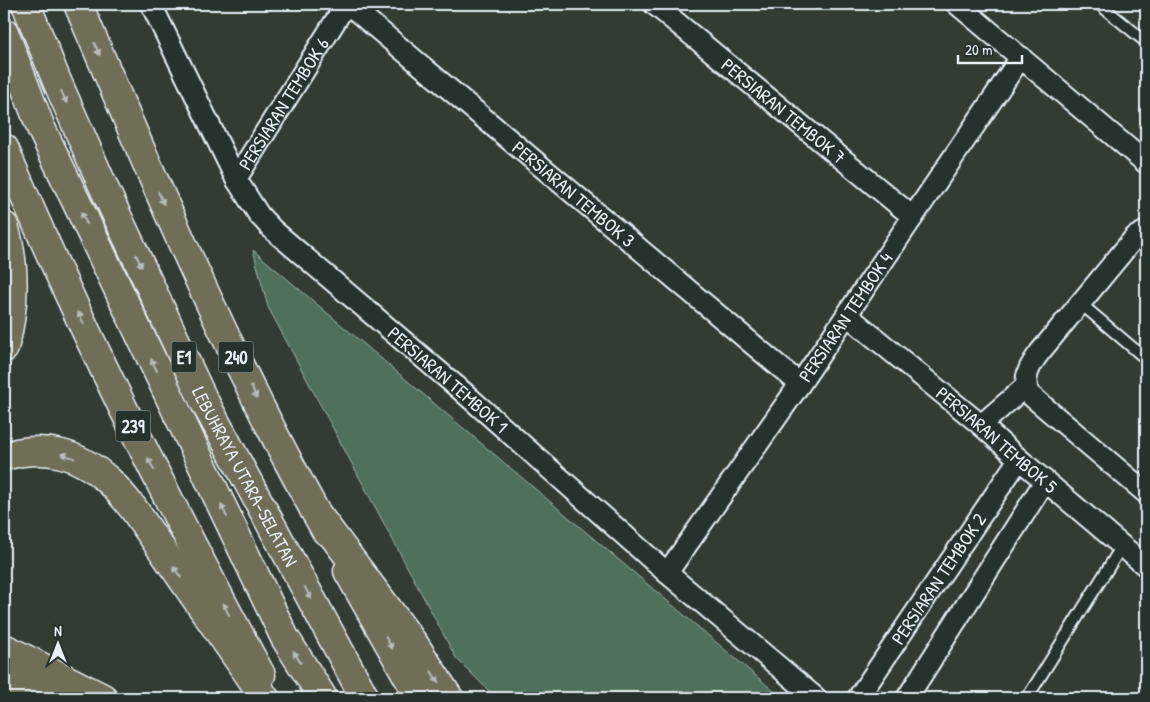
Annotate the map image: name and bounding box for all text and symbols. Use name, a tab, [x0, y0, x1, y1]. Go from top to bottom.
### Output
street label: PERSIARAN TEMBOK 6	[232, 32, 335, 175]
scale bar	[958, 32, 1021, 64]
text: 20 m	[965, 39, 992, 60]
one-way arrow	[93, 42, 101, 57]
street label: PERSIARAN TEMBOK 7	[716, 52, 851, 170]
one-way arrow	[61, 90, 69, 104]
street label: PERSIARAN TEMBOK 3	[507, 135, 641, 253]
one-way arrow	[157, 191, 165, 205]
one-way arrow	[80, 211, 88, 225]
street label: PERSIARAN TEMBOK 4	[792, 247, 898, 387]
one-way arrow	[135, 254, 143, 268]
one-way arrow	[77, 311, 85, 325]
street label: PERSIARAN TEMBOK 1	[382, 320, 514, 439]
road number: E1	[172, 342, 196, 372]
road number: 240	[218, 342, 254, 372]
one-way arrow	[150, 358, 158, 372]
street label: PERSIARAN TEMBOK 5	[931, 380, 1063, 499]
street label: LEBUHRAYA UTARA–SELATAN	[186, 382, 304, 571]
one-way arrow	[250, 385, 258, 399]
road number: 239	[116, 411, 150, 442]
one-way arrow	[60, 452, 75, 460]
one-way arrow	[147, 457, 155, 471]
one-way arrow	[220, 504, 229, 519]
street label: PERSIARAN TEMBOK 2	[885, 508, 992, 649]
one-way arrow	[172, 565, 182, 579]
one-way arrow	[304, 585, 312, 600]
one-way arrow	[222, 602, 230, 616]
north arrow	[32, 620, 82, 670]
text: N	[54, 621, 62, 640]
one-way arrow	[384, 636, 393, 650]
one-way arrow	[292, 650, 302, 663]
one-way arrow	[431, 670, 440, 683]

